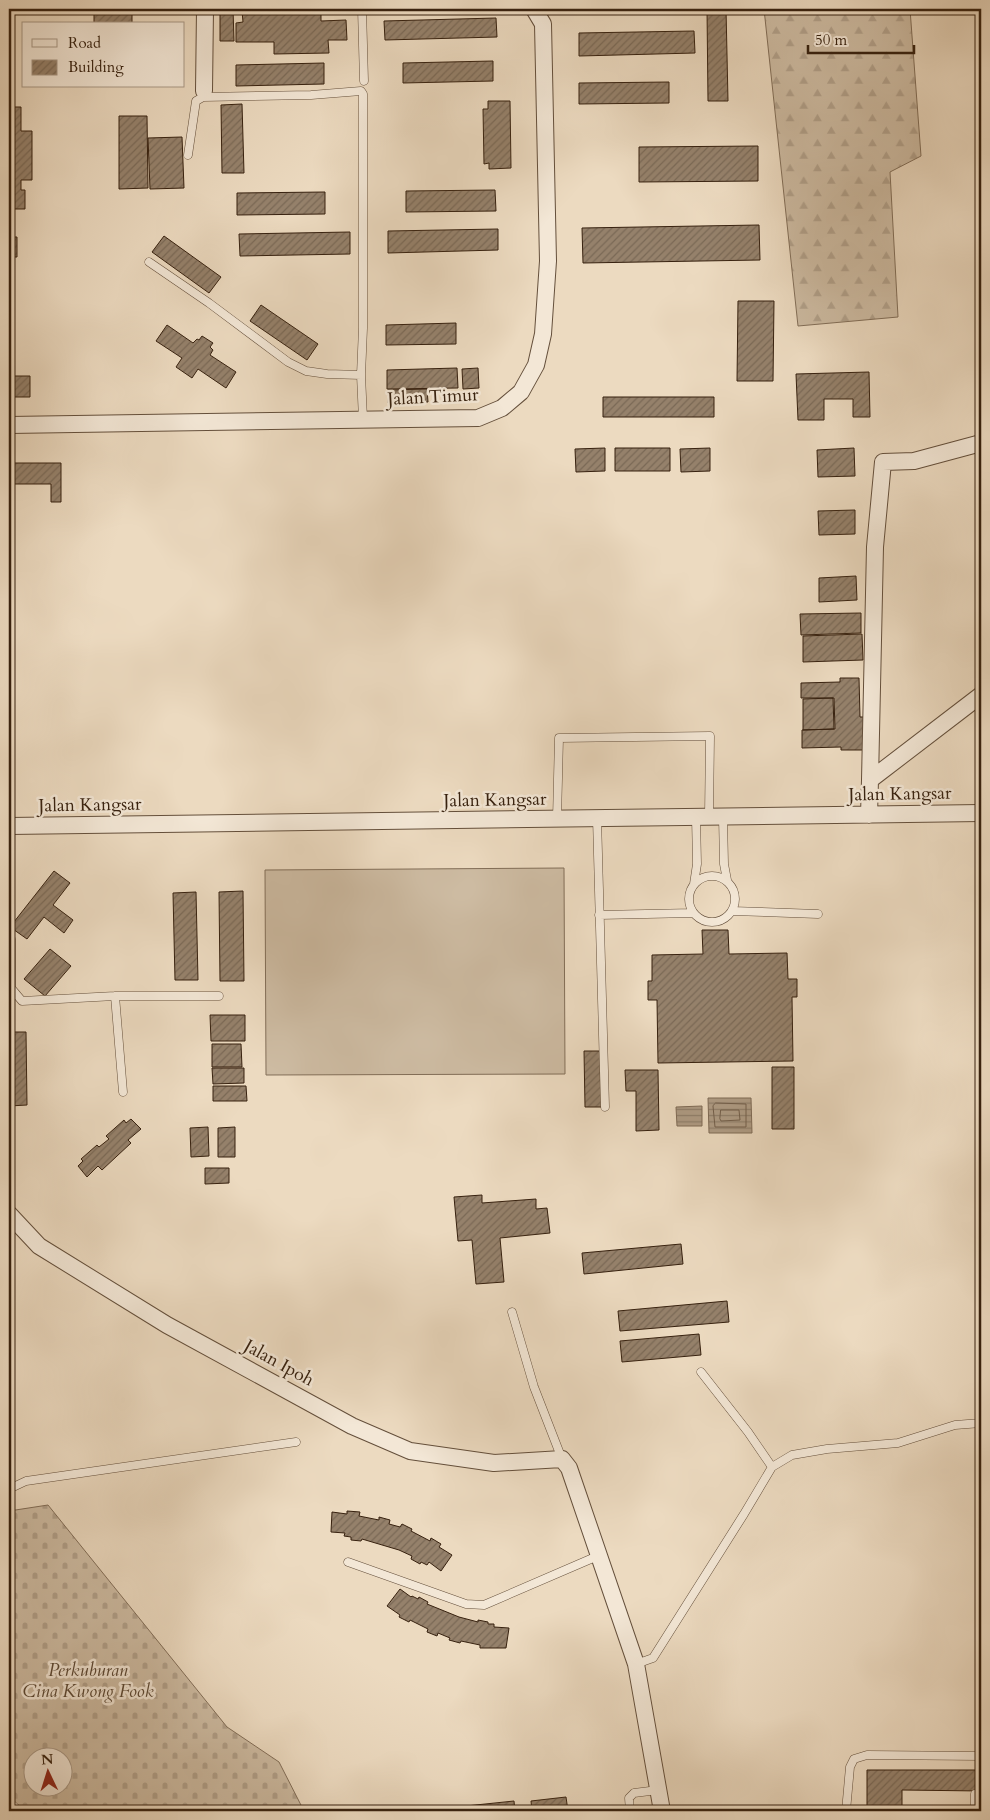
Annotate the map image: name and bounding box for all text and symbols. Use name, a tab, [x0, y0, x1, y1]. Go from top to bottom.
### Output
legend	[22, 22, 185, 88]
scale bar	[808, 22, 914, 54]
text: 50 m	[815, 30, 847, 50]
text: Road	[68, 33, 101, 53]
text: Building	[68, 57, 124, 77]
street label: Jalan Timur	[384, 382, 480, 412]
street label: Jalan Kangsar	[845, 781, 952, 807]
street label: Jalan Kangsar	[440, 787, 547, 813]
street label: Jalan Kangsar	[35, 792, 142, 818]
street label: Jalan Ipoh	[237, 1332, 319, 1393]
park label: Perkuburan Cina Kwong Fook	[22, 1658, 154, 1704]
north arrow	[22, 1748, 72, 1798]
text: N	[40, 1750, 54, 1769]

